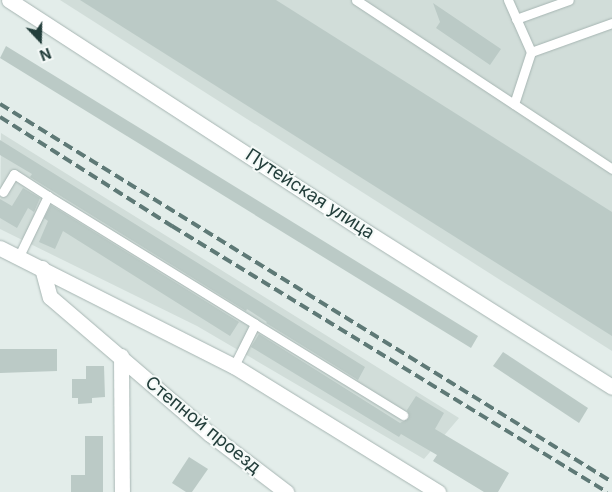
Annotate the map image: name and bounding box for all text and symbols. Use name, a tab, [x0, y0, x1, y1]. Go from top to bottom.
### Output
north arrow	[15, 15, 65, 65]
text: N	[38, 45, 54, 64]
street label: Путейская улица	[241, 144, 379, 244]
street label: Степной проезд	[141, 372, 265, 478]

